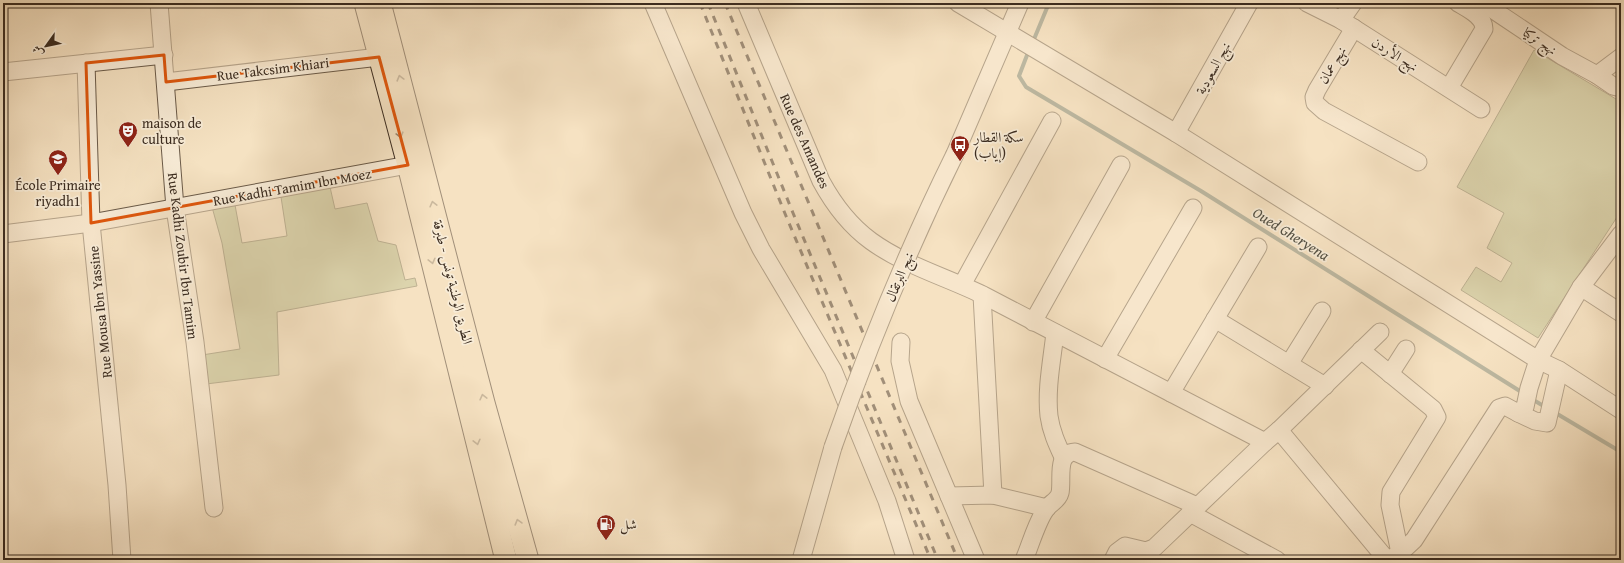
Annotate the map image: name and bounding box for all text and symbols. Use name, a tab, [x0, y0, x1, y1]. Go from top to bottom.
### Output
street label: نهج تركيا	[1517, 22, 1561, 62]
north arrow	[26, 26, 66, 66]
street label: نهج الأردن	[1366, 32, 1422, 79]
street label: نهج السعودية	[1190, 38, 1238, 99]
text: ش	[28, 42, 47, 60]
street label: نهج عمان	[1313, 42, 1354, 89]
street label: Rue Takcsim Khiari	[216, 52, 330, 86]
one-way arrow	[396, 75, 405, 82]
street label: Rue des Amandes	[775, 90, 835, 192]
place label: maison de culture	[142, 113, 202, 149]
theatre icon: maison de culture	[117, 120, 139, 148]
place label: سكة القطار (إياب)	[972, 127, 1024, 163]
one-way arrow	[395, 132, 404, 139]
bus stop icon: سكة القطار (إياب)	[949, 134, 971, 162]
school or university icon: École Primaire riyadh1	[47, 148, 69, 176]
street label: Rue Kadhi Tamim Ibn Moez	[211, 163, 373, 211]
street label: Rue Kadhi Zoubir Ibn Tamim	[163, 171, 203, 341]
place label: École Primaire riyadh1	[15, 175, 101, 211]
one-way arrow	[429, 200, 438, 207]
water label: Oued Gheryena	[1249, 202, 1334, 265]
street label: الطريق الوطنية تونس - طبرقة	[428, 218, 478, 346]
street label: Rue Mousa Ibn Yassine	[83, 244, 117, 379]
street label: نهج البرتقال	[880, 249, 921, 306]
one-way arrow	[427, 258, 436, 265]
one-way arrow	[479, 394, 487, 401]
one-way arrow	[472, 438, 481, 445]
fuel station icon: شل	[595, 513, 617, 541]
place label: شل	[620, 514, 637, 535]
one-way arrow	[514, 519, 523, 526]

